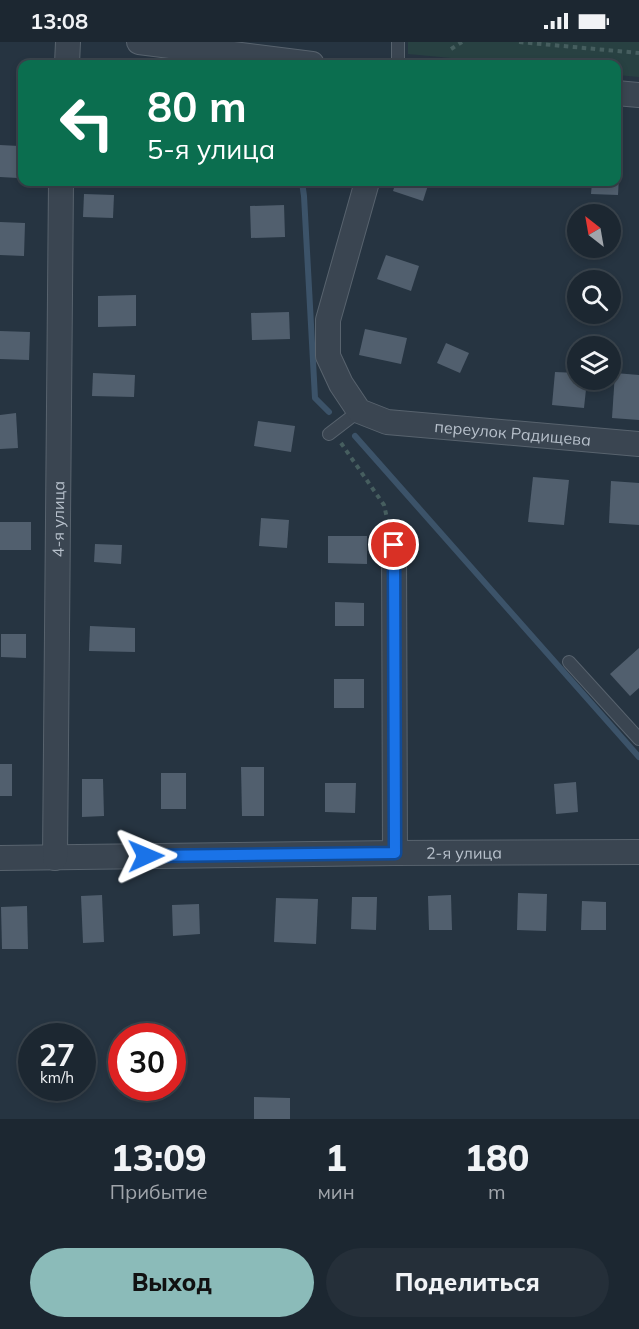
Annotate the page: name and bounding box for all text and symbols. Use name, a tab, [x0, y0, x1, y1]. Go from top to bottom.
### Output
text: 13:08	[30, 7, 88, 35]
text: 80 m	[147, 80, 247, 133]
icon: left	[48, 84, 126, 162]
text: 5-я улица	[147, 132, 275, 166]
north arrow	[567, 204, 621, 258]
map controls	[567, 204, 621, 390]
button: search	[567, 270, 621, 324]
button: layers	[567, 336, 621, 390]
street label: переулок Радищева	[434, 416, 592, 450]
street label: 4-я улица	[48, 481, 68, 557]
pin	[368, 519, 419, 570]
icon: arrive	[377, 528, 410, 561]
position arrow	[114, 824, 178, 888]
street label: 2-я улица	[426, 843, 502, 863]
speed limit sign: 30	[108, 1023, 186, 1101]
text: 27	[39, 1036, 75, 1074]
text: km/h	[40, 1068, 74, 1087]
text: 13:09	[111, 1135, 207, 1180]
text: 1	[325, 1135, 347, 1180]
text: 180	[464, 1135, 529, 1180]
text: Прибытие	[110, 1179, 208, 1204]
text: мин	[317, 1179, 355, 1204]
text: m	[488, 1179, 506, 1204]
button: Выход	[30, 1248, 314, 1317]
button: Поделиться	[326, 1248, 609, 1317]

